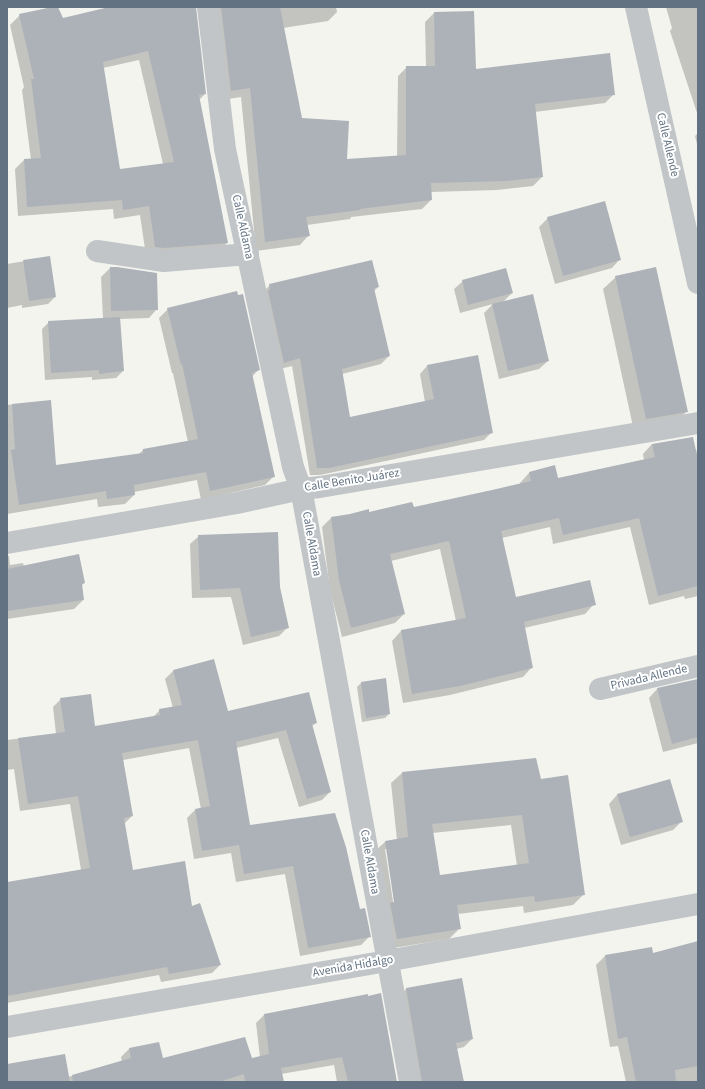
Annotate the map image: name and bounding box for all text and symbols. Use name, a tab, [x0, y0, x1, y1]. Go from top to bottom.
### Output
street label: Calle Allende	[653, 112, 681, 178]
street label: Calle Aldama	[228, 193, 256, 261]
street label: Calle Benito Juárez	[303, 466, 401, 496]
street label: Calle Aldama	[298, 510, 324, 578]
street label: Privada Allende	[609, 662, 689, 694]
street label: Calle Aldama	[356, 828, 382, 896]
street label: Avenida Hidalgo	[312, 953, 394, 981]

